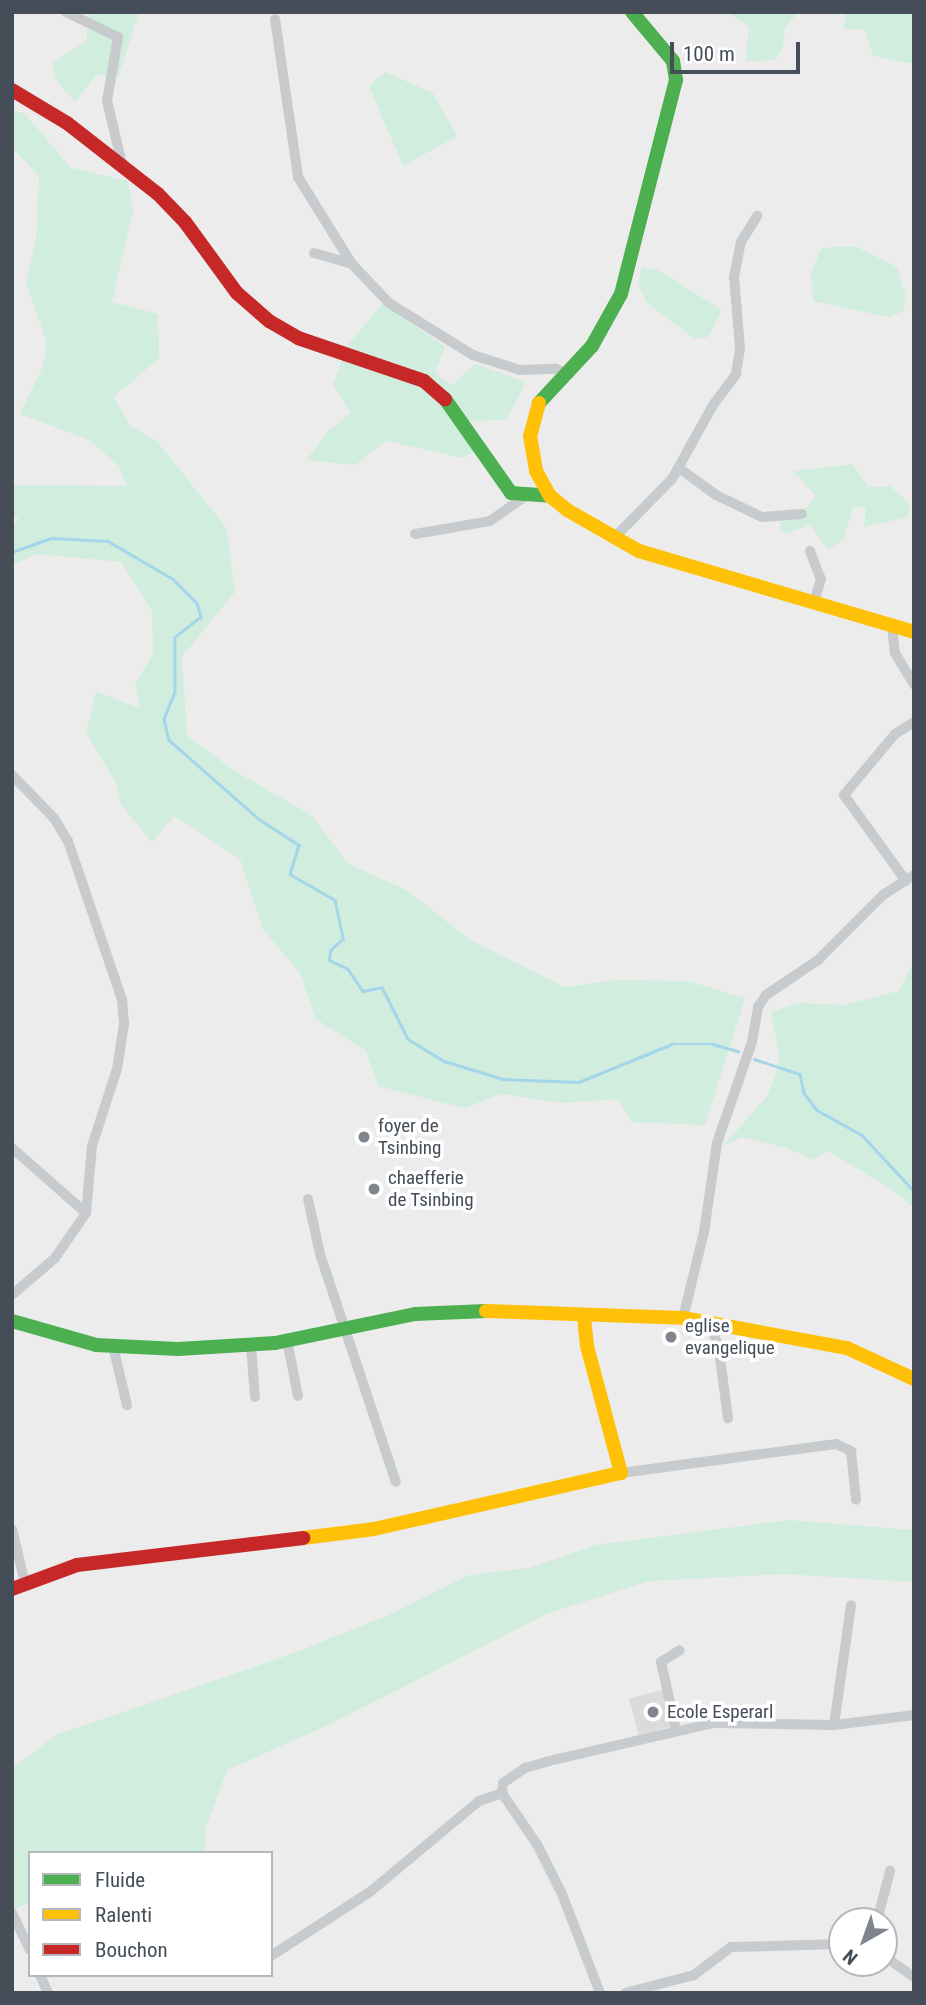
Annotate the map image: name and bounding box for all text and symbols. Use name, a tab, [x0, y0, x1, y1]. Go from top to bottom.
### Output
scale bar	[674, 28, 804, 72]
text: 100 m	[683, 42, 735, 66]
place label: foyer de Tsinbing	[378, 1115, 441, 1159]
marker: foyer de Tsinbing	[356, 1129, 372, 1145]
place label: chaefferie de Tsinbing	[388, 1167, 474, 1211]
marker: chaefferie de Tsinbing	[366, 1181, 382, 1197]
place label: eglise evangelique	[685, 1315, 775, 1359]
marker: eglise evangelique	[663, 1329, 679, 1345]
place label: Ecole Esperarl	[667, 1701, 773, 1723]
marker: Ecole Esperarl	[645, 1704, 661, 1720]
legend	[28, 1851, 273, 1977]
text: Fluide	[95, 1868, 145, 1892]
text: Ralenti	[95, 1903, 152, 1927]
north arrow	[828, 1907, 898, 1977]
text: Bouchon	[95, 1938, 168, 1962]
text: N	[839, 1944, 862, 1969]

